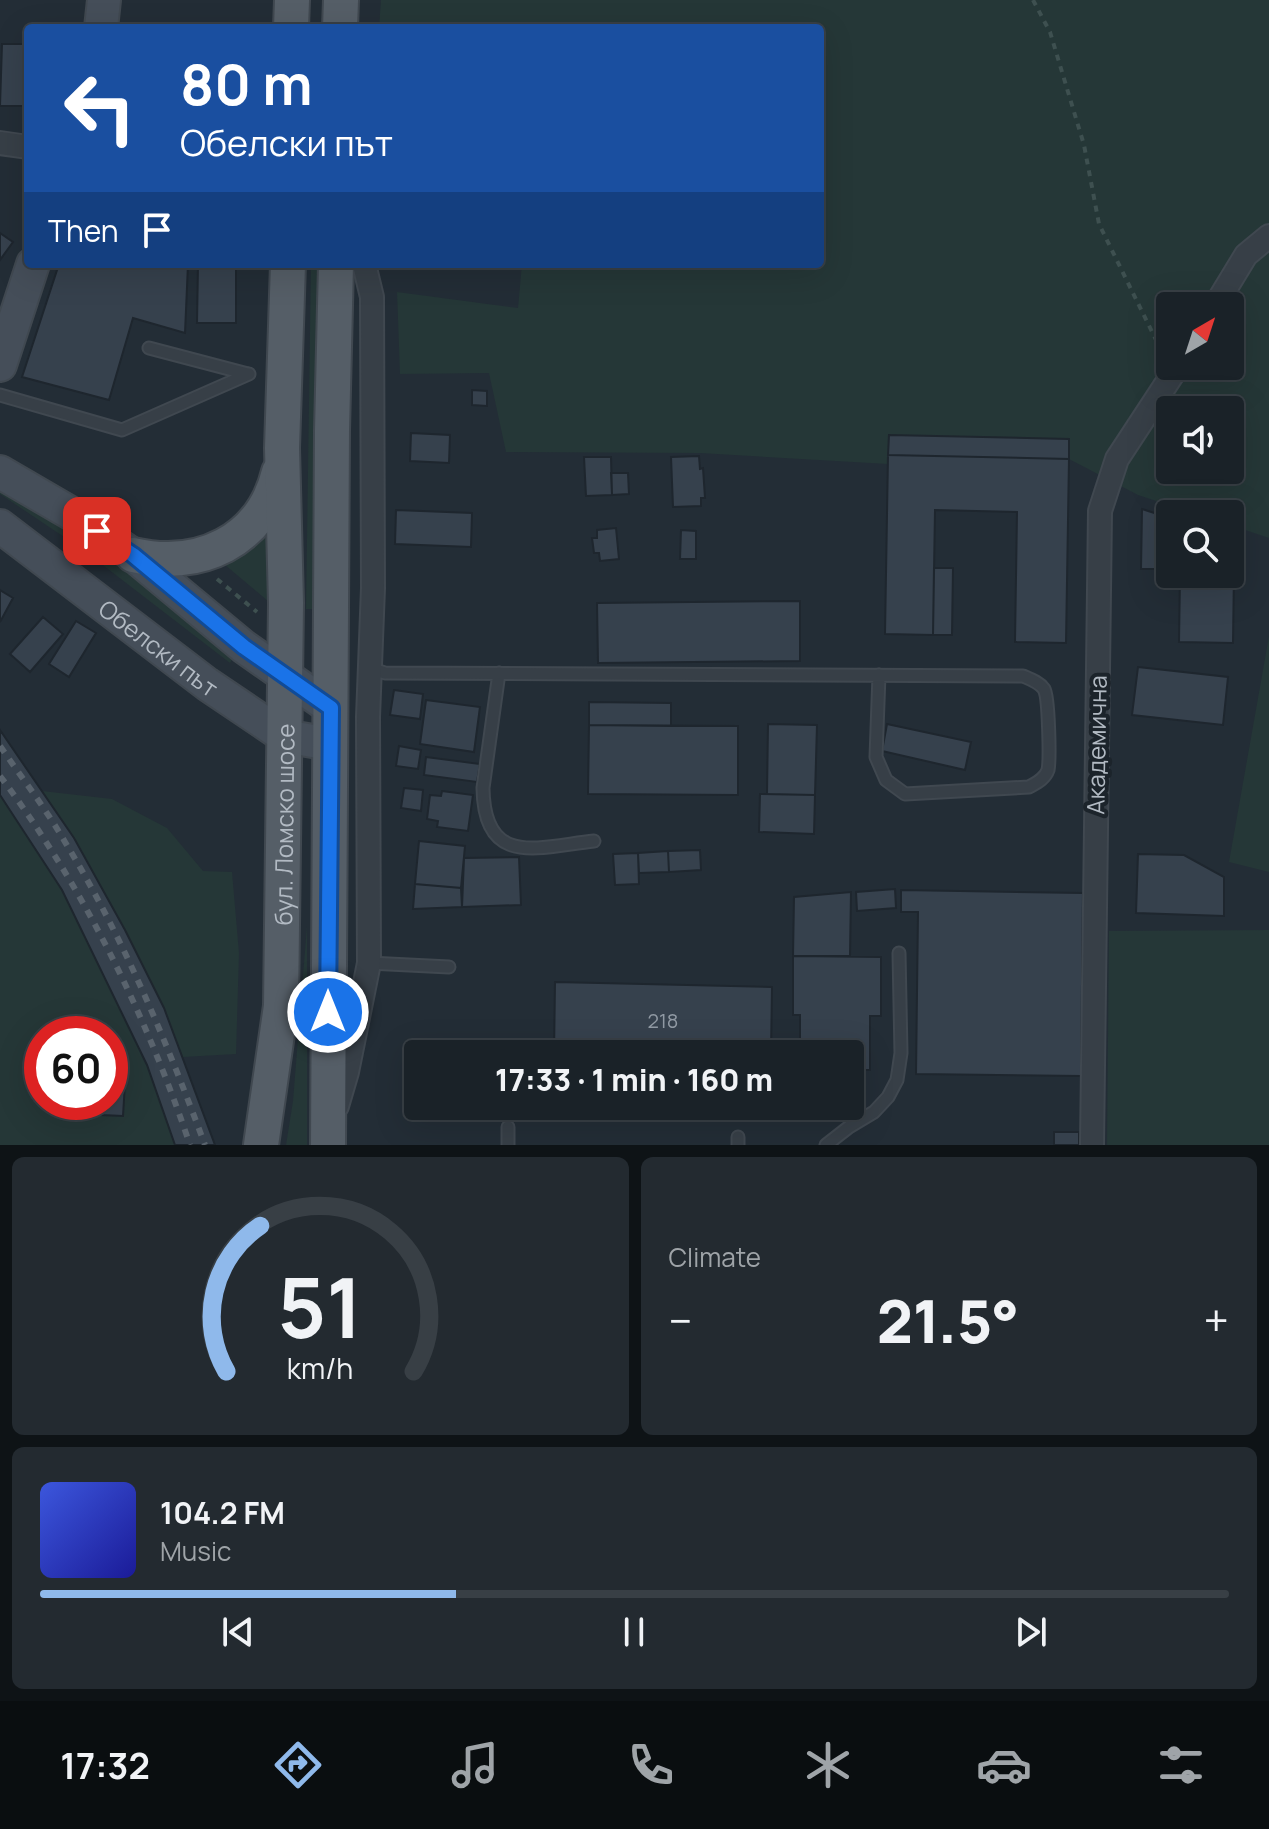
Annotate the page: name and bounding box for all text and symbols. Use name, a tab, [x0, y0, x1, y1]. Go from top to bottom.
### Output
text: 80 m	[180, 45, 313, 122]
icon: left	[48, 56, 152, 160]
text: Обелски път	[180, 118, 393, 167]
icon: arrive	[135, 208, 179, 252]
text: Then	[48, 210, 119, 251]
north arrow	[1156, 292, 1244, 380]
map controls	[1156, 292, 1244, 588]
button: sound	[1156, 396, 1244, 484]
pin	[63, 497, 131, 565]
button: search	[1156, 500, 1244, 588]
icon: arrive	[75, 509, 119, 553]
street label: Обелски път	[92, 591, 225, 704]
street label: Академична	[1078, 675, 1114, 815]
street label: бул. Ломско шосе	[266, 723, 301, 926]
position arrow	[286, 970, 370, 1054]
house number: 218	[648, 1007, 678, 1034]
speed limit sign: 60	[24, 1016, 128, 1120]
text: 17:33 · 1 min · 160 m	[495, 1059, 773, 1100]
text: Climate	[669, 1239, 761, 1275]
text: 51	[278, 1249, 363, 1363]
text: 21.5°	[877, 1279, 1019, 1361]
text: −	[669, 1290, 692, 1350]
text: +	[1204, 1290, 1229, 1350]
text: km/h	[287, 1349, 353, 1388]
text: 104.2 FM	[160, 1492, 285, 1533]
text: Music	[160, 1533, 231, 1569]
icon: previous	[216, 1610, 260, 1654]
icon: pause	[612, 1610, 656, 1654]
icon: next	[1009, 1610, 1053, 1654]
icon: directions	[270, 1737, 326, 1793]
icon: music	[447, 1737, 503, 1793]
icon: phone	[623, 1737, 679, 1793]
icon: climate	[800, 1737, 856, 1793]
icon: car	[976, 1737, 1032, 1793]
icon: filters	[1153, 1737, 1209, 1793]
text: 17:32	[60, 1741, 150, 1790]

